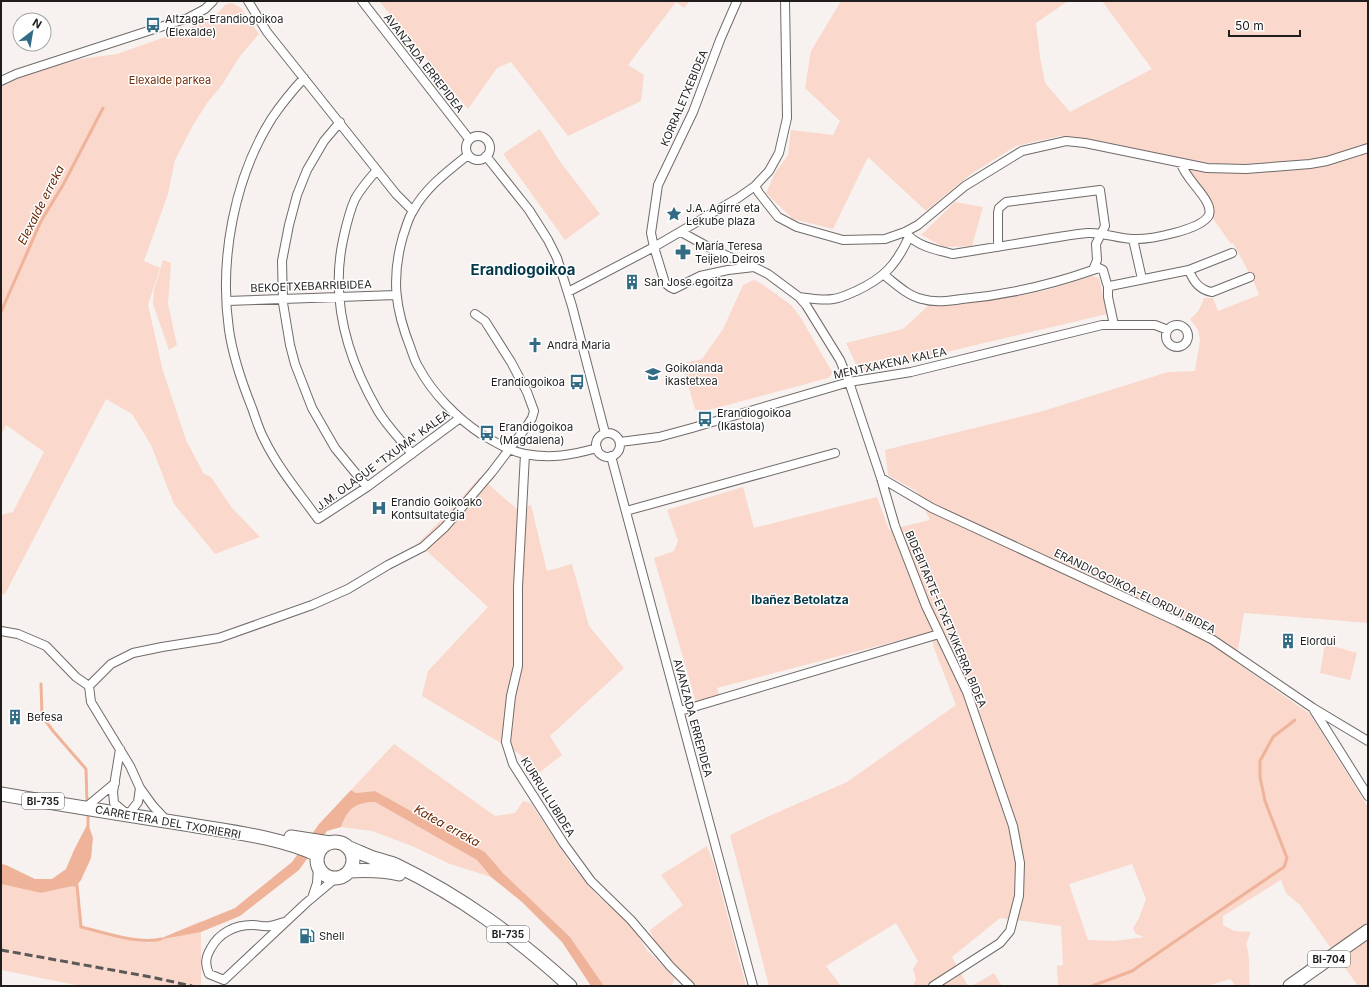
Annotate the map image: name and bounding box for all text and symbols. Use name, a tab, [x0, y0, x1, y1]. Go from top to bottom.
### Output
street label: AVANZADA ERREPIDEA	[381, 11, 467, 116]
north arrow	[12, 12, 52, 52]
place label: Altzaga-Erandiogoikoa (Elexalde)	[165, 12, 283, 39]
scale bar	[1229, 12, 1300, 38]
text: N	[30, 15, 44, 32]
bus stop icon: Altzaga-Erandiogoikoa (Elexalde)	[144, 16, 162, 34]
text: 50 m	[1235, 18, 1264, 33]
street label: KORRALETXEBIDEA	[657, 47, 711, 148]
park label: Elexalde parkea	[129, 73, 211, 87]
water label: Elexalde erreka	[14, 162, 67, 247]
place label: J.A. Agirre eta Lekube plaza	[686, 201, 760, 228]
place icon: J.A. Agirre eta Lekube plaza	[665, 205, 683, 223]
place label: María Teresa Teijelo Deiros	[695, 239, 765, 266]
pharmacy icon: María Teresa Teijelo Deiros	[674, 243, 692, 261]
district label: Erandiogoikoa	[471, 260, 575, 279]
building icon: San Jose egoitza	[623, 273, 641, 291]
place label: San Jose egoitza	[644, 275, 733, 289]
street label: BEKOETXEBARRIBIDEA	[250, 277, 372, 295]
church icon: Andra Maria	[526, 336, 544, 354]
place label: Andra Maria	[547, 338, 611, 352]
street label: MENTXAKENA KALEA	[832, 344, 948, 382]
place label: Goikolanda ikastetxea	[665, 361, 723, 388]
school or university icon: Goikolanda ikastetxea	[644, 365, 662, 383]
bus stop icon: Erandiogoikoa	[568, 373, 586, 391]
place label: Erandiogoikoa	[491, 375, 565, 389]
place label: Erandiogoikoa (Ikastola)	[717, 406, 791, 433]
street label: J.M. OLAGUE "TXUMA" KALEA	[314, 407, 453, 513]
bus stop icon: Erandiogoikoa (Ikastola)	[696, 410, 714, 428]
place label: Erandiogoikoa (Magdalena)	[499, 420, 573, 447]
bus stop icon: Erandiogoikoa (Magdalena)	[478, 424, 496, 442]
place label: Erandio Goikoako Kontsultategia	[391, 495, 482, 522]
hospital icon: Erandio Goikoako Kontsultategia	[370, 499, 388, 517]
street label: BIDEBITARTE-ETXETXIKERRA BIDEA	[902, 528, 990, 710]
street label: ERANDIOGOIKOA-ELORDUI BIDEA	[1052, 546, 1219, 637]
district label: Ibañez Betolatza	[751, 592, 849, 607]
building icon: Elordui	[1279, 632, 1297, 650]
place label: Elordui	[1300, 634, 1336, 648]
street label: AVANZADA ERREPIDEA	[670, 657, 716, 779]
building icon: Befesa	[6, 708, 24, 726]
place label: Befesa	[27, 710, 63, 724]
street label: KURRULLUBIDEA	[518, 755, 578, 840]
road number: BI-735	[22, 793, 64, 809]
water label: Katea erreka	[412, 801, 483, 850]
street label: CARRETERA DEL TXORIERRI	[94, 802, 242, 842]
road number: BI-735	[487, 926, 529, 942]
fuel station icon: Shell	[298, 927, 316, 945]
place label: Shell	[319, 929, 344, 943]
road number: BI-704	[1308, 951, 1350, 967]

